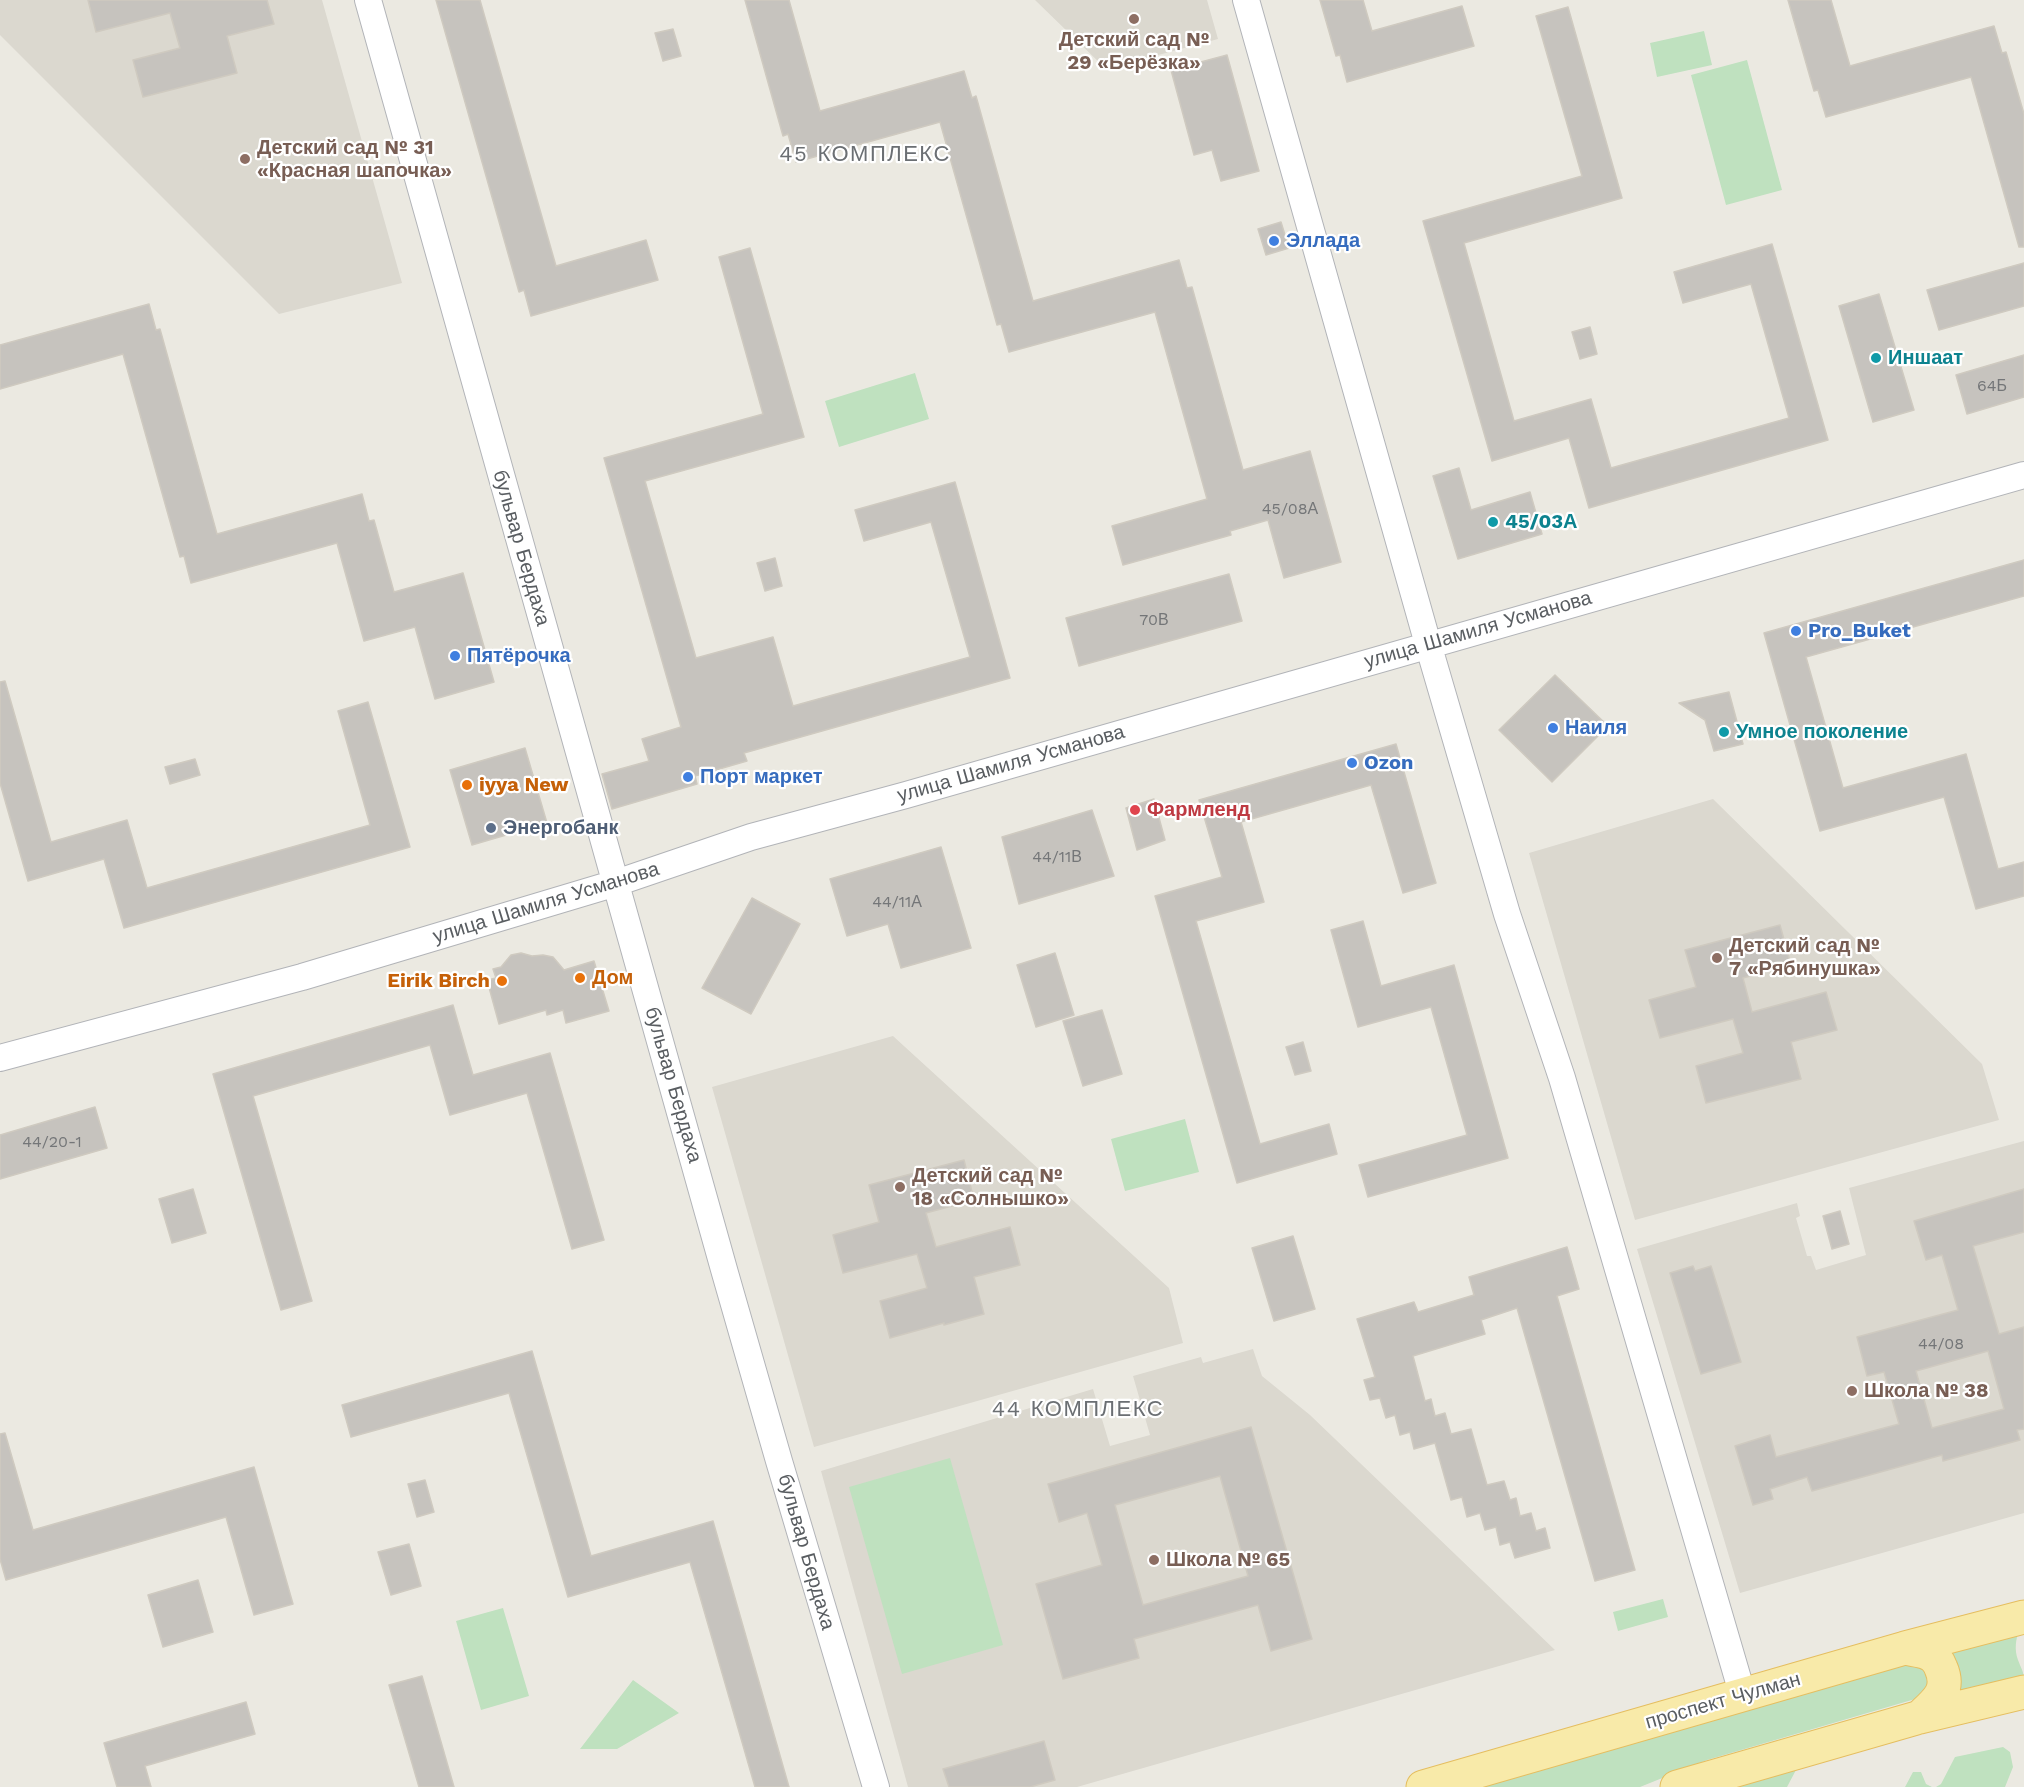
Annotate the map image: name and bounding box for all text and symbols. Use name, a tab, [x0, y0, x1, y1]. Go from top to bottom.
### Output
marker: Детский сад № 29 «Берёзка»	[1127, 12, 1141, 26]
place label: Детский сад № 29 «Берёзка»	[1059, 28, 1209, 75]
place label: Детский сад № 31 «Красная шапочка»	[257, 136, 452, 183]
district label: 45 КОМПЛЕКС	[779, 142, 951, 168]
marker: Детский сад № 31 «Красная шапочка»	[238, 152, 252, 166]
place label: Эллада	[1286, 229, 1360, 253]
marker: Эллада	[1267, 234, 1281, 248]
place label: Иншаат	[1888, 346, 1963, 370]
marker: Иншаат	[1869, 351, 1883, 365]
house number: 64Б	[1977, 376, 2007, 396]
street label: бульвар Бердаха	[487, 467, 555, 629]
house number: 45/08А	[1262, 499, 1318, 519]
place label: 45/03А	[1505, 510, 1577, 534]
marker: 45/03А	[1486, 515, 1500, 529]
street label: улица Шамиля Усманова	[1362, 586, 1594, 674]
house number: 70В	[1139, 610, 1169, 630]
place label: Pro_Buket	[1808, 619, 1911, 643]
marker: Pro_Buket	[1789, 624, 1803, 638]
place label: Пятёрочка	[467, 644, 571, 668]
marker: Пятёрочка	[448, 649, 462, 663]
place label: Наиля	[1565, 716, 1627, 740]
street label: улица Шамиля Усманова	[895, 720, 1127, 808]
place label: Умное поколение	[1736, 720, 1908, 744]
marker: Наиля	[1546, 721, 1560, 735]
marker: Умное поколение	[1717, 725, 1731, 739]
place label: Ozon	[1364, 751, 1413, 775]
marker: Ozon	[1345, 756, 1359, 770]
place label: Порт маркет	[700, 765, 823, 789]
marker: Порт маркет	[681, 770, 695, 784]
place label: iyya New	[479, 773, 568, 797]
marker: iyya New	[460, 778, 474, 792]
place label: Фармленд	[1147, 798, 1250, 822]
marker: Фармленд	[1128, 803, 1142, 817]
place label: Энергобанк	[503, 816, 618, 840]
marker: Энергобанк	[484, 821, 498, 835]
house number: 44/11В	[1032, 847, 1082, 867]
street label: улица Шамиля Усманова	[430, 857, 662, 949]
house number: 44/11А	[872, 892, 922, 912]
place label: Детский сад № 7 «Рябинушка»	[1729, 934, 1881, 981]
marker: Детский сад № 7 «Рябинушка»	[1710, 951, 1724, 965]
place label: Дом	[592, 966, 633, 990]
place label: Eirik Birch	[387, 969, 490, 993]
marker: Дом	[573, 971, 587, 985]
marker: Eirik Birch	[495, 974, 509, 988]
street label: бульвар Бердаха	[639, 1004, 707, 1166]
house number: 44/20-1	[22, 1132, 82, 1152]
place label: Детский сад № 18 «Солнышко»	[912, 1164, 1069, 1211]
marker: Детский сад № 18 «Солнышко»	[893, 1180, 907, 1194]
house number: 44/08	[1918, 1334, 1964, 1354]
place label: Школа № 38	[1864, 1379, 1989, 1403]
marker: Школа № 38	[1845, 1384, 1859, 1398]
district label: 44 КОМПЛЕКС	[992, 1397, 1164, 1423]
street label: бульвар Бердаха	[772, 1471, 840, 1633]
place label: Школа № 65	[1166, 1548, 1290, 1572]
marker: Школа № 65	[1147, 1553, 1161, 1567]
street label: проспект Чулман	[1643, 1667, 1803, 1735]

